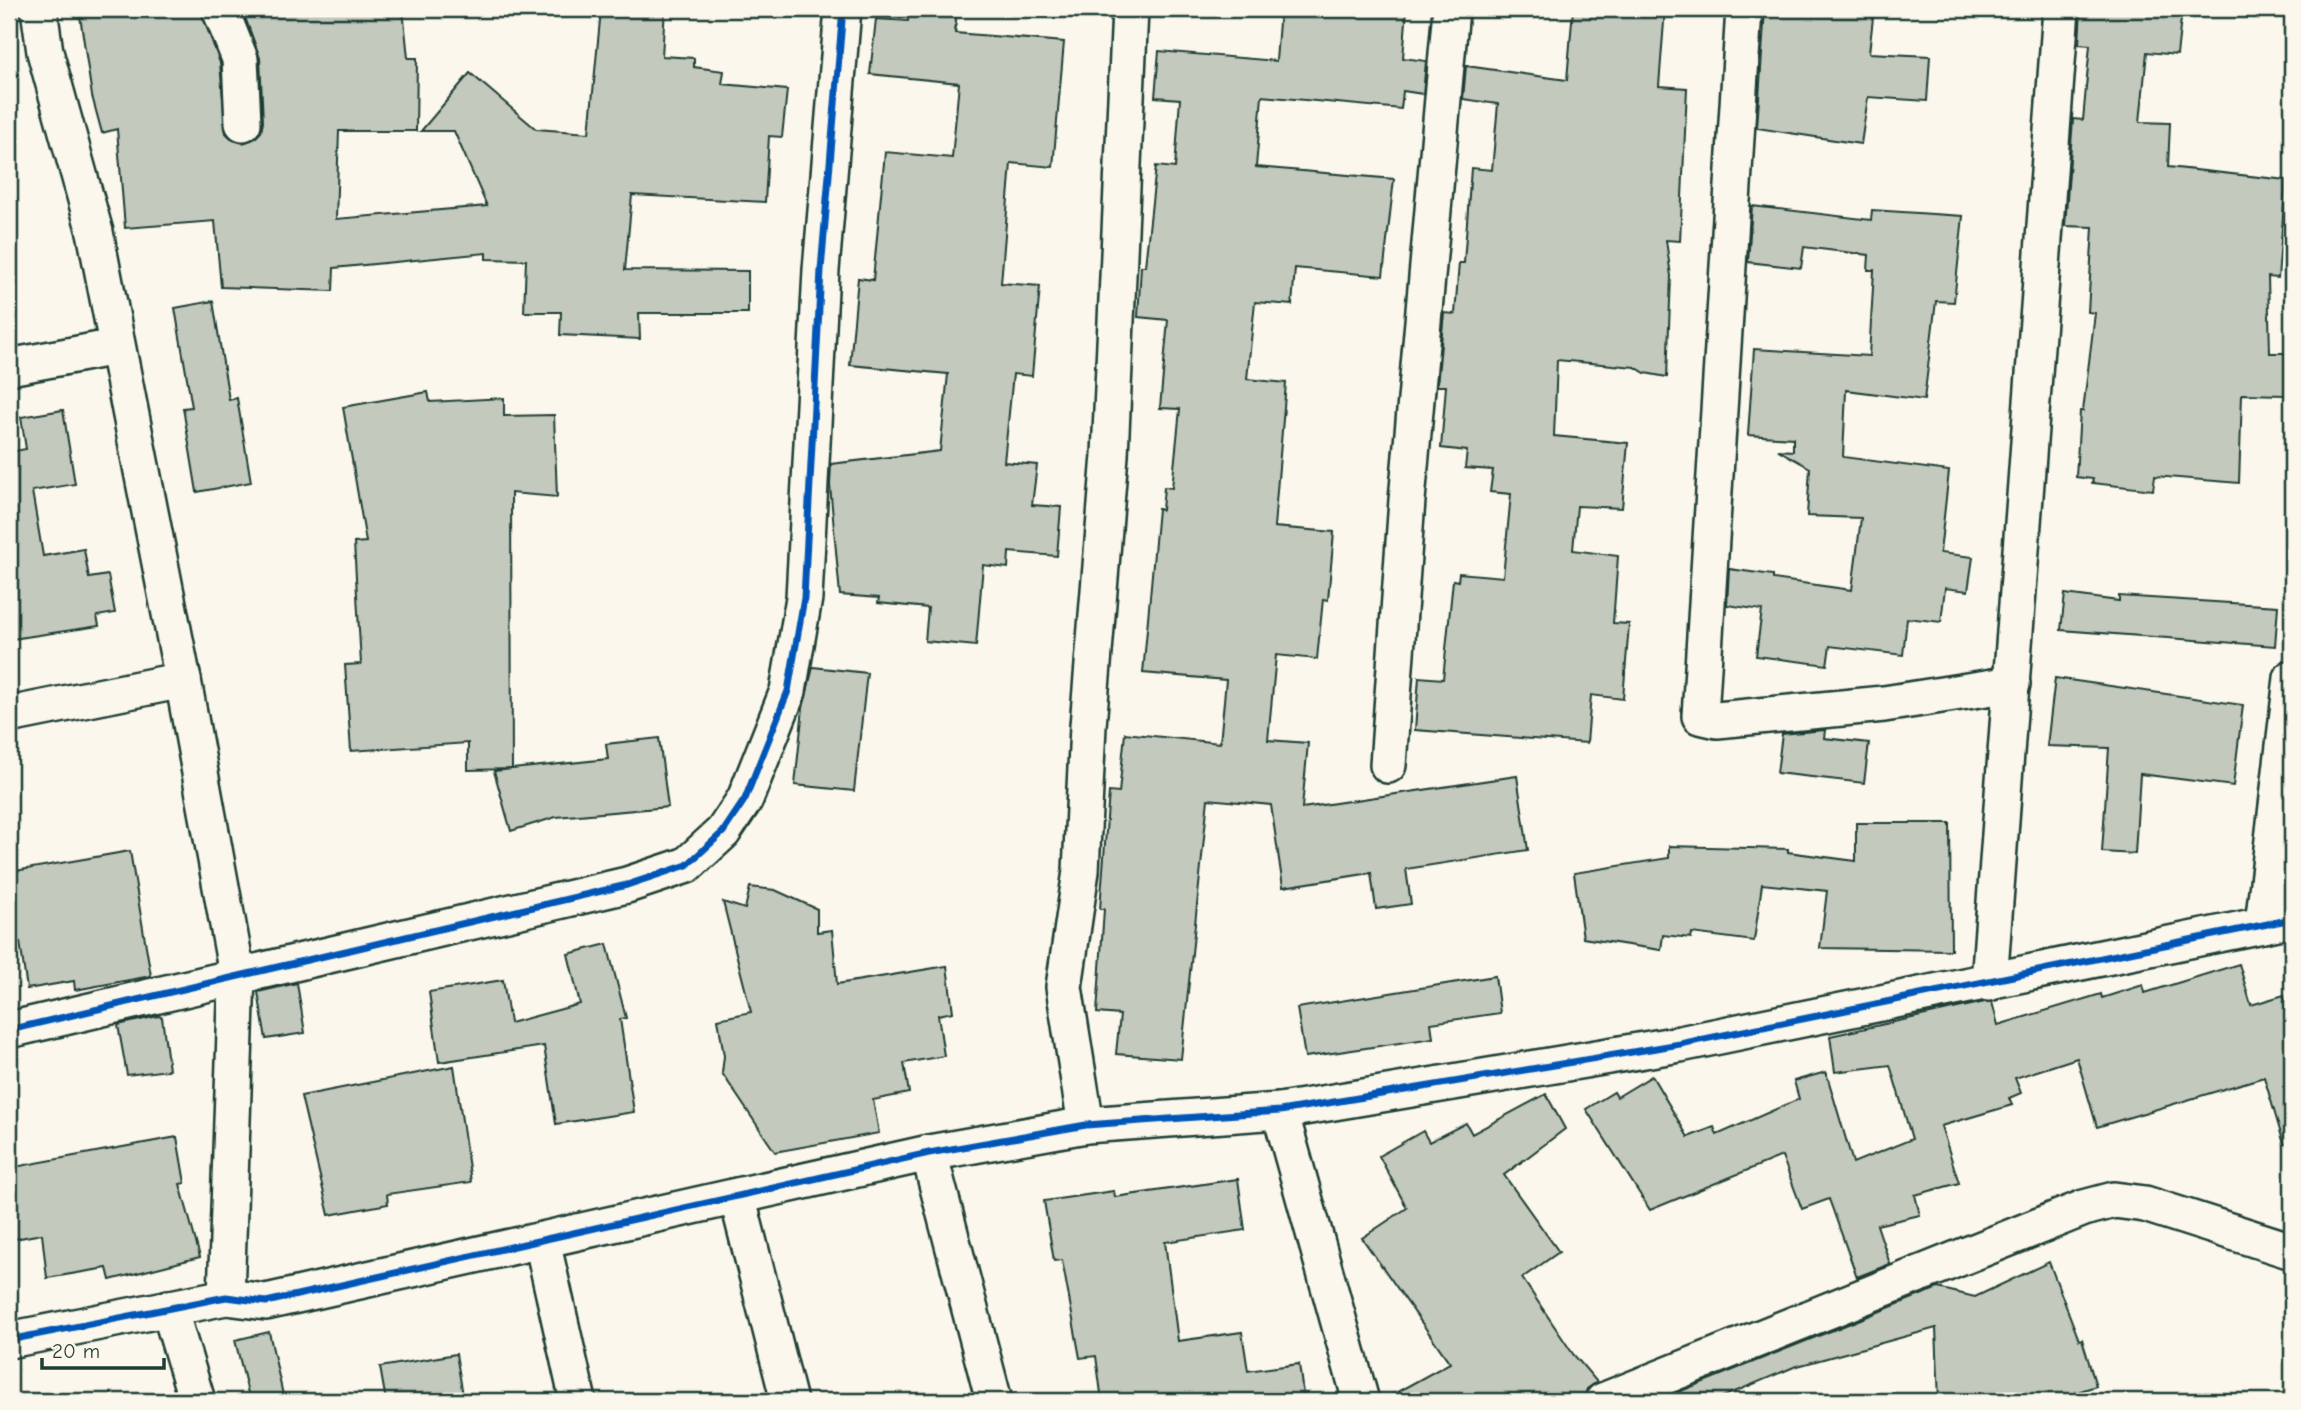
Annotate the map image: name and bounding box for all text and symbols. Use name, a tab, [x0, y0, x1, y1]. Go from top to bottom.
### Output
scale bar	[42, 1326, 164, 1370]
text: 20 m	[52, 1339, 100, 1363]

